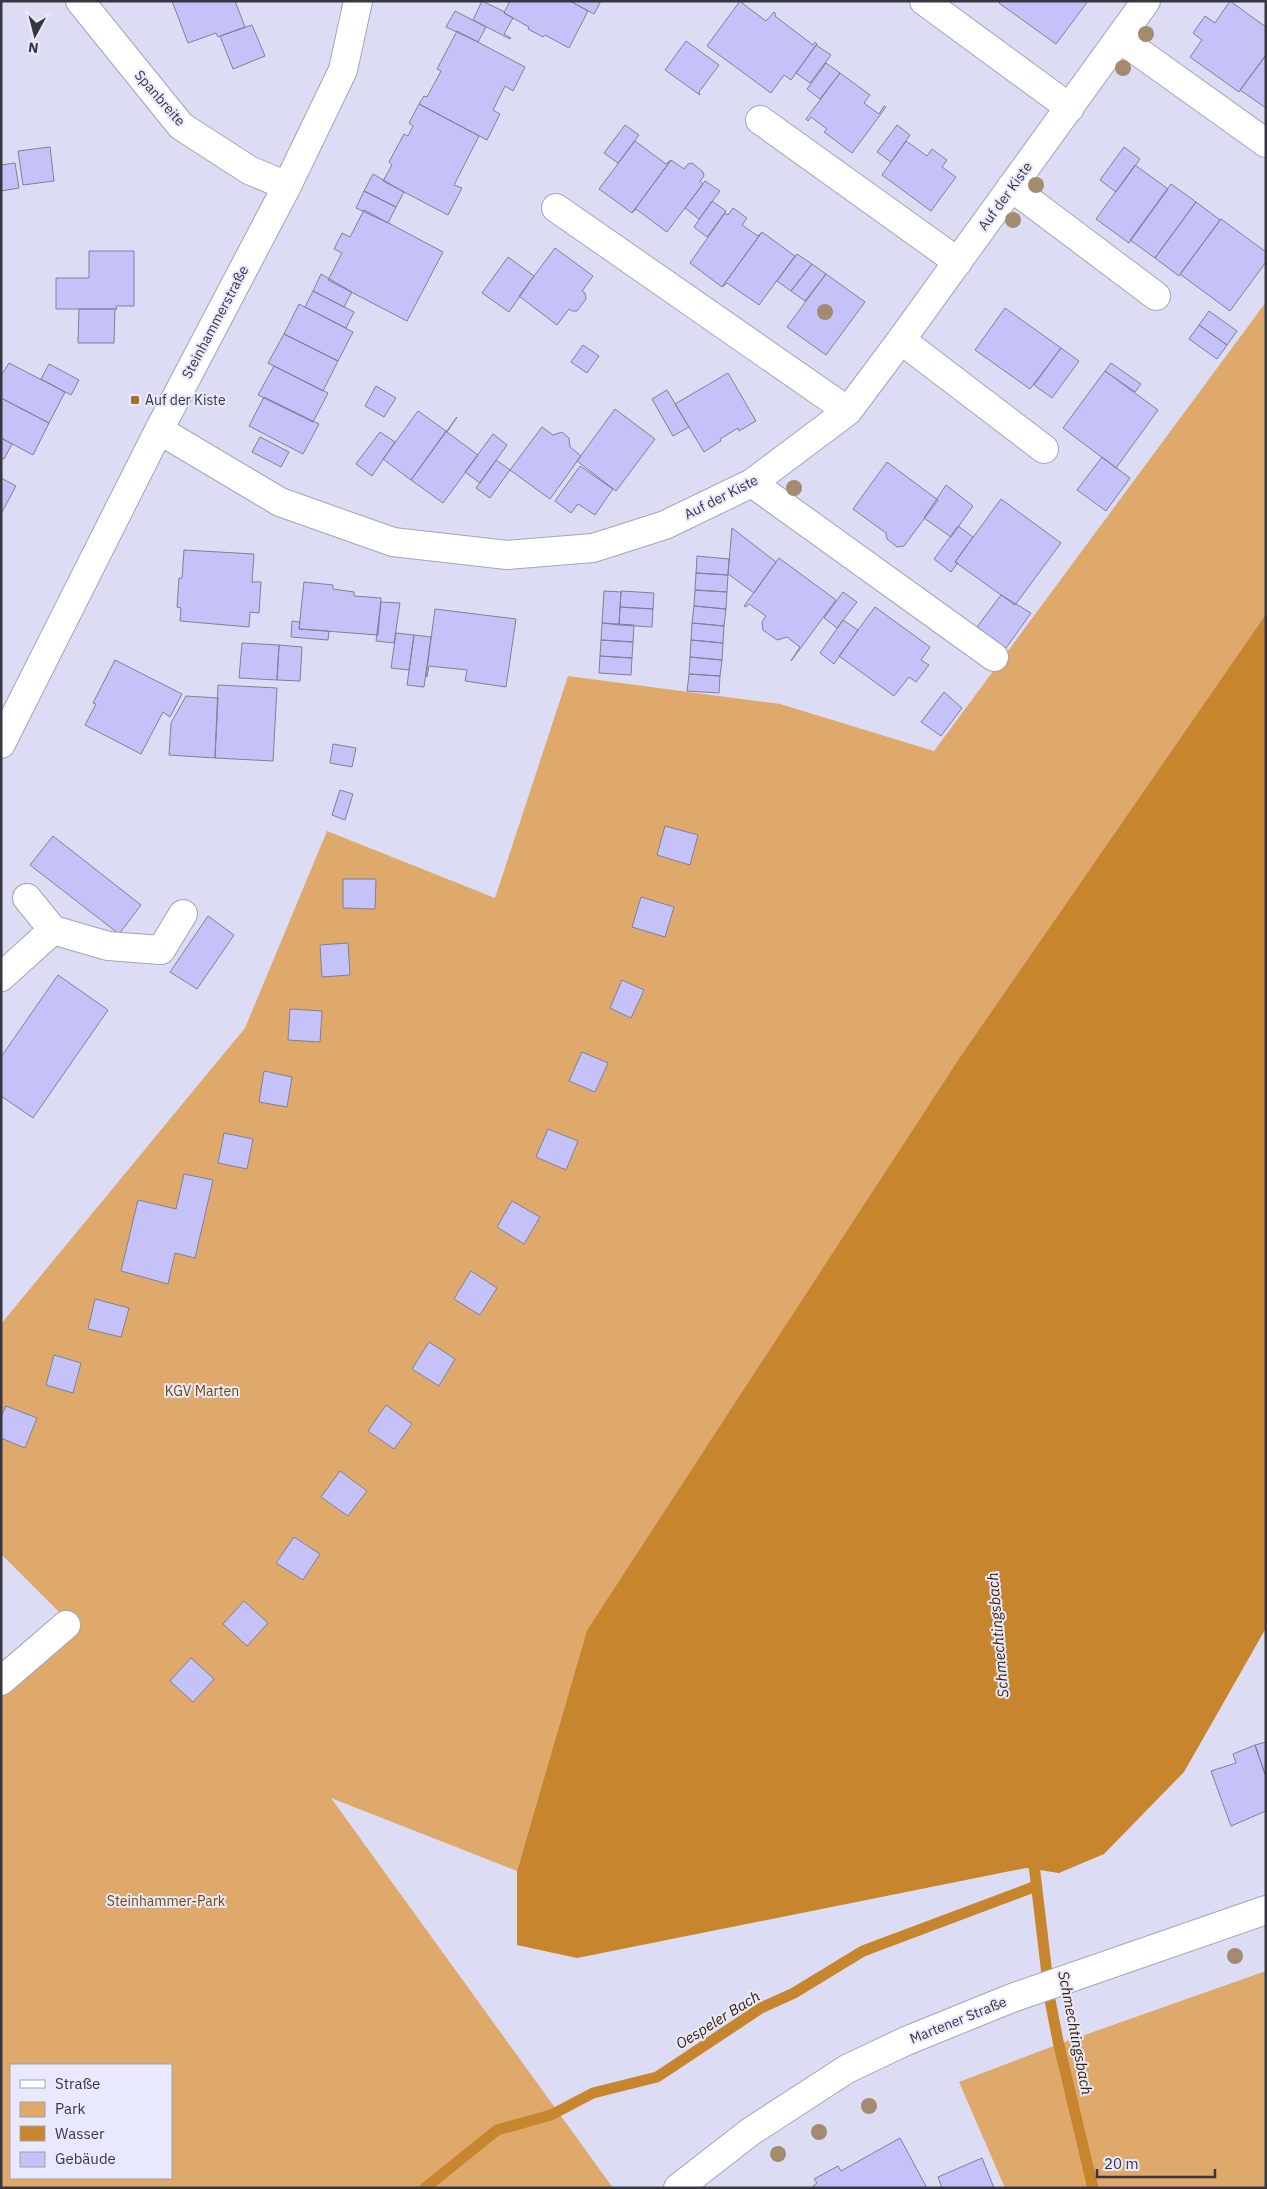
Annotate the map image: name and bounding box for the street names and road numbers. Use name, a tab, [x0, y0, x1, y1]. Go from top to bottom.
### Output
street label: Spanbreite	[131, 66, 189, 130]
street label: Auf der Kiste	[974, 158, 1036, 234]
street label: Steinhammerstraße	[178, 262, 253, 382]
street label: Auf der Kiste	[681, 471, 761, 523]
street label: Martener Straße	[907, 1992, 1009, 2048]

